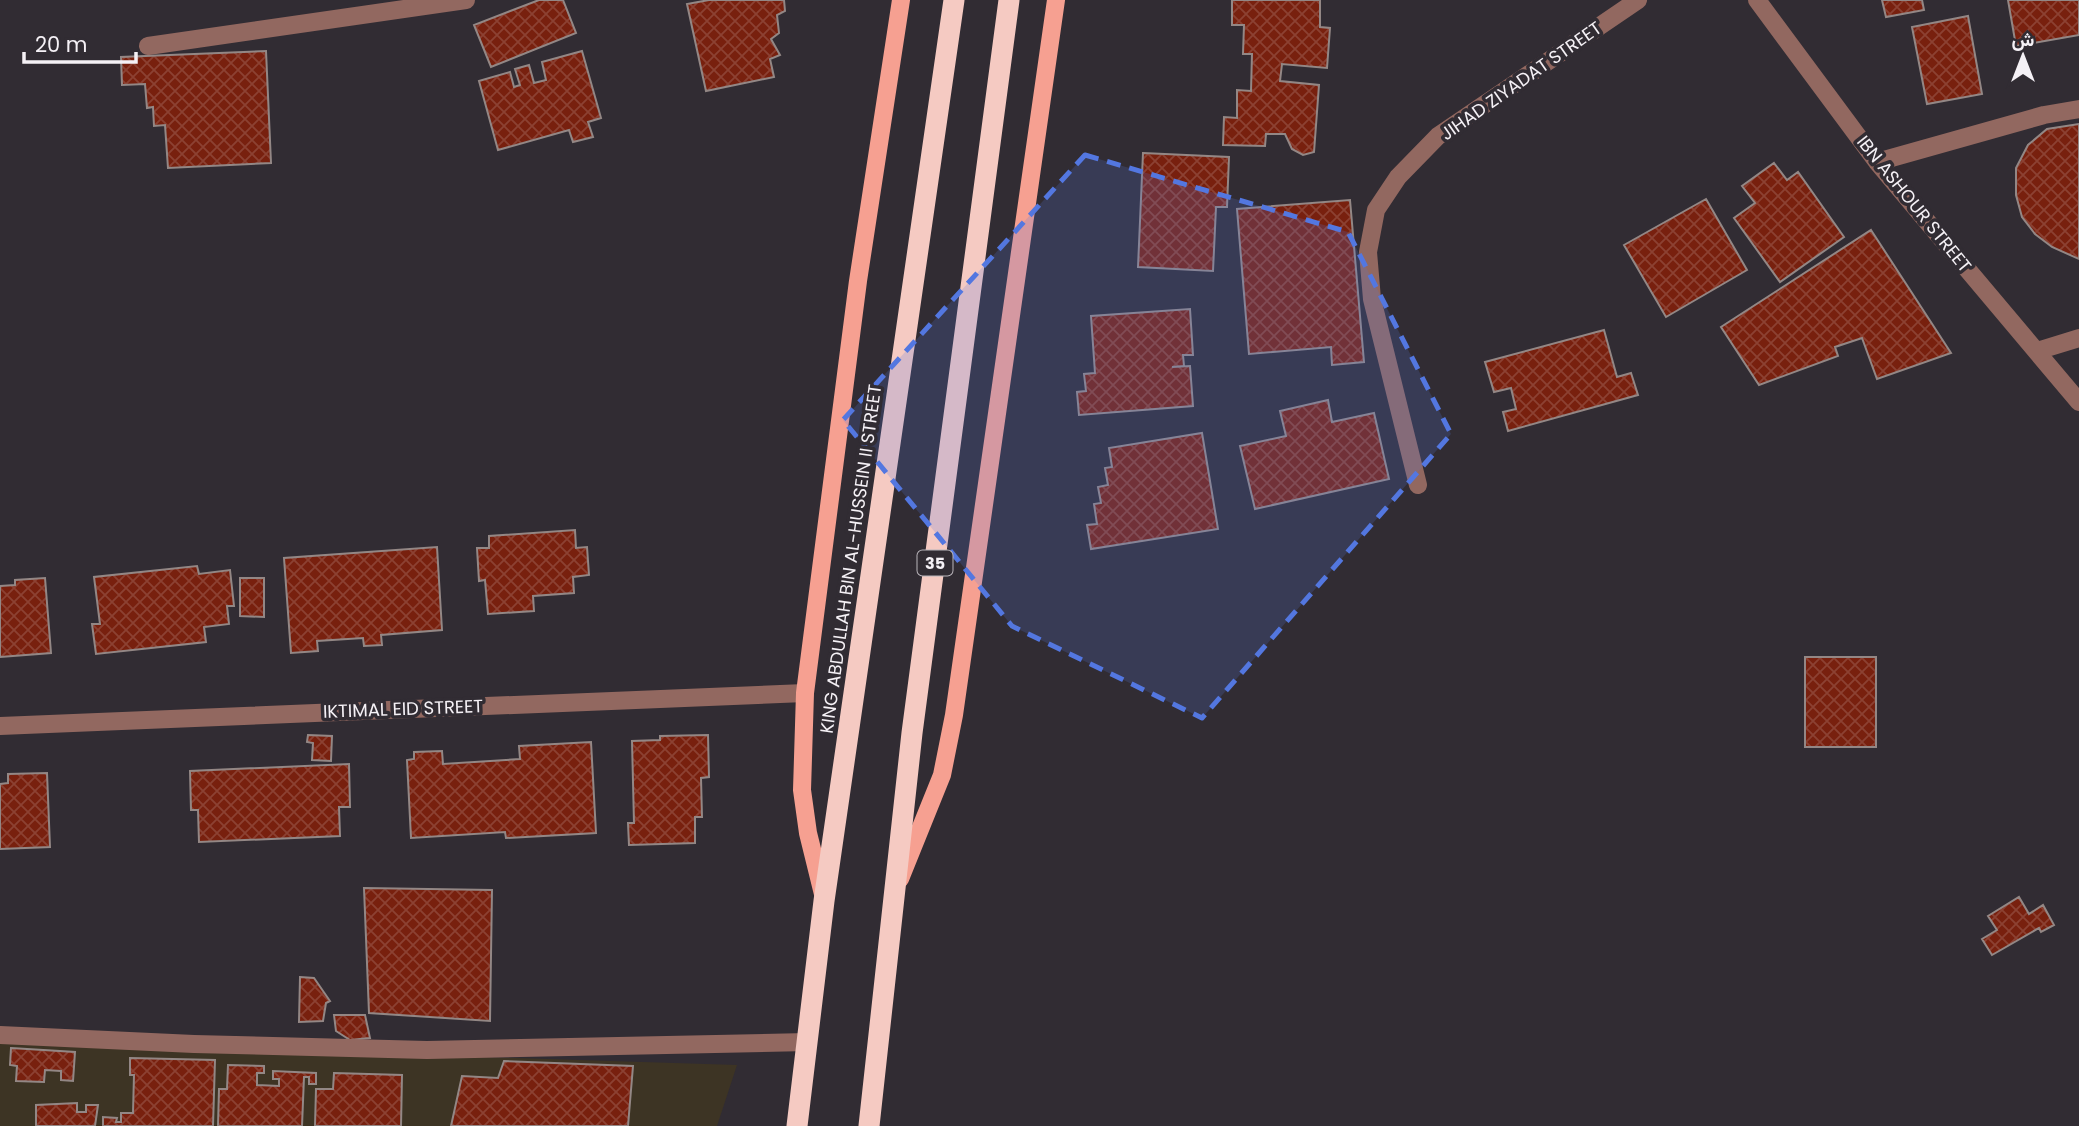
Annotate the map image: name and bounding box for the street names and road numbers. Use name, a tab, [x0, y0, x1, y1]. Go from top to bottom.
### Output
street label: JIHAD ZIYADAT STREET	[1435, 15, 1607, 146]
street label: IBN ASHOUR STREET	[1851, 130, 1978, 278]
street label: KING ABDULLAH BIN AL-HUSSEIN II STREET	[814, 382, 887, 735]
road number: 35	[918, 550, 953, 576]
street label: IKTIMAL EID STREET	[322, 693, 484, 724]

